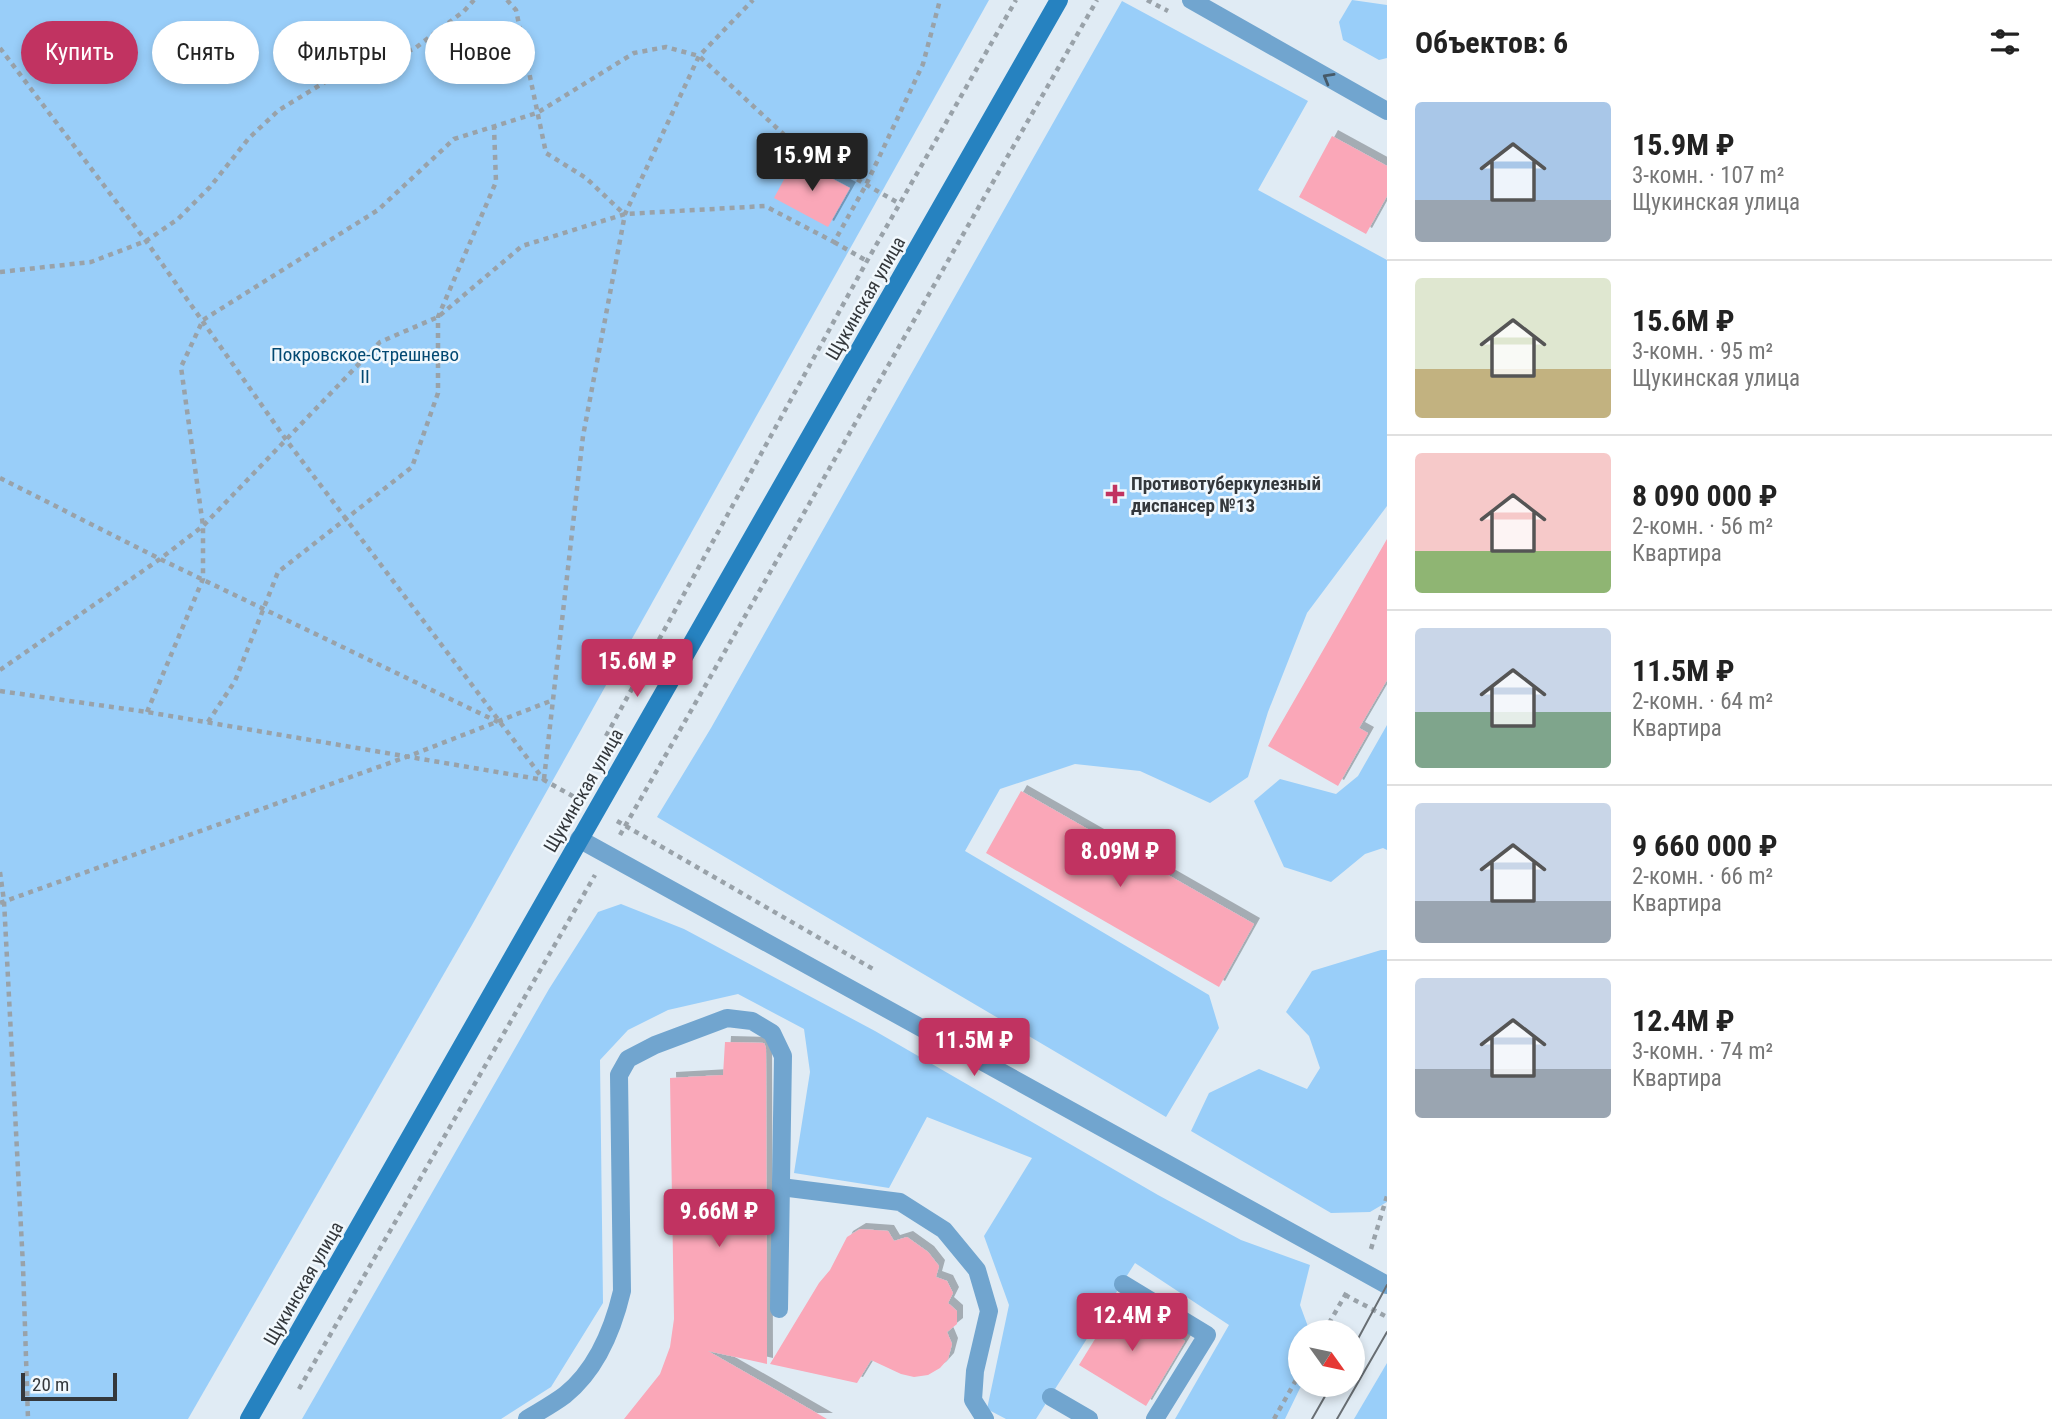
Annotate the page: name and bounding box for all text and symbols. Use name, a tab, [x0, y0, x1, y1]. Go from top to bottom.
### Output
chip: Купить	[21, 21, 138, 84]
chip: Снять	[152, 21, 259, 84]
chip: Фильтры	[273, 21, 411, 84]
chip: Новое	[425, 21, 535, 84]
icon: filters	[1986, 23, 2024, 61]
text: Объектов: 6	[1415, 25, 1568, 60]
one-way arrow	[1322, 73, 1335, 86]
text: 15.9M ₽	[1632, 127, 1735, 162]
icon: home	[1471, 130, 1555, 214]
pin: 15.9M ₽	[747, 134, 877, 193]
text: 15.9M ₽	[773, 142, 851, 169]
text: 3-комн. · 107 m²	[1632, 162, 1784, 189]
text: Щукинская улица	[1632, 189, 1800, 216]
street label: Щукинская улица	[821, 232, 910, 364]
text: 15.6M ₽	[1632, 303, 1735, 338]
icon: home	[1471, 306, 1555, 390]
text: 3-комн. · 95 m²	[1632, 338, 1773, 365]
park label: Покровское-Стрешнево II	[271, 343, 459, 388]
text: Щукинская улица	[1632, 365, 1800, 392]
place label: Противотуберкулезный диспансер №13	[1131, 472, 1321, 517]
text: 8 090 000 ₽	[1632, 478, 1778, 513]
icon: home	[1471, 481, 1555, 565]
marker: Противотуберкулезный диспансер №13	[1105, 484, 1125, 504]
text: 2-комн. · 56 m²	[1632, 513, 1773, 540]
text: Квартира	[1632, 540, 1722, 567]
pin: 15.6M ₽	[572, 640, 702, 699]
text: 15.6M ₽	[598, 648, 676, 675]
text: 11.5M ₽	[1632, 653, 1735, 688]
icon: home	[1471, 656, 1555, 740]
text: 2-комн. · 64 m²	[1632, 688, 1773, 715]
text: Квартира	[1632, 715, 1722, 742]
street label: Щукинская улица	[539, 724, 628, 856]
text: 9 660 000 ₽	[1632, 828, 1778, 863]
pin: 8.09M ₽	[1055, 830, 1185, 889]
icon: home	[1471, 831, 1555, 915]
text: 8.09M ₽	[1081, 838, 1159, 865]
text: 2-комн. · 66 m²	[1632, 863, 1773, 890]
text: Квартира	[1632, 890, 1722, 917]
text: 12.4M ₽	[1632, 1003, 1735, 1038]
icon: home	[1471, 1006, 1555, 1090]
pin: 11.5M ₽	[909, 1018, 1039, 1078]
text: 11.5M ₽	[935, 1027, 1013, 1054]
text: 3-комн. · 74 m²	[1632, 1038, 1773, 1065]
text: Квартира	[1632, 1065, 1722, 1092]
pin: 9.66M ₽	[654, 1190, 784, 1249]
text: 9.66M ₽	[680, 1198, 758, 1225]
street label: Щукинская улица	[259, 1217, 348, 1349]
pin: 12.4M ₽	[1067, 1294, 1197, 1353]
text: 12.4M ₽	[1093, 1302, 1171, 1329]
north arrow	[1288, 1320, 1365, 1396]
map controls	[1288, 1320, 1365, 1397]
scale bar	[21, 1370, 117, 1402]
text: 20 m	[32, 1373, 69, 1396]

